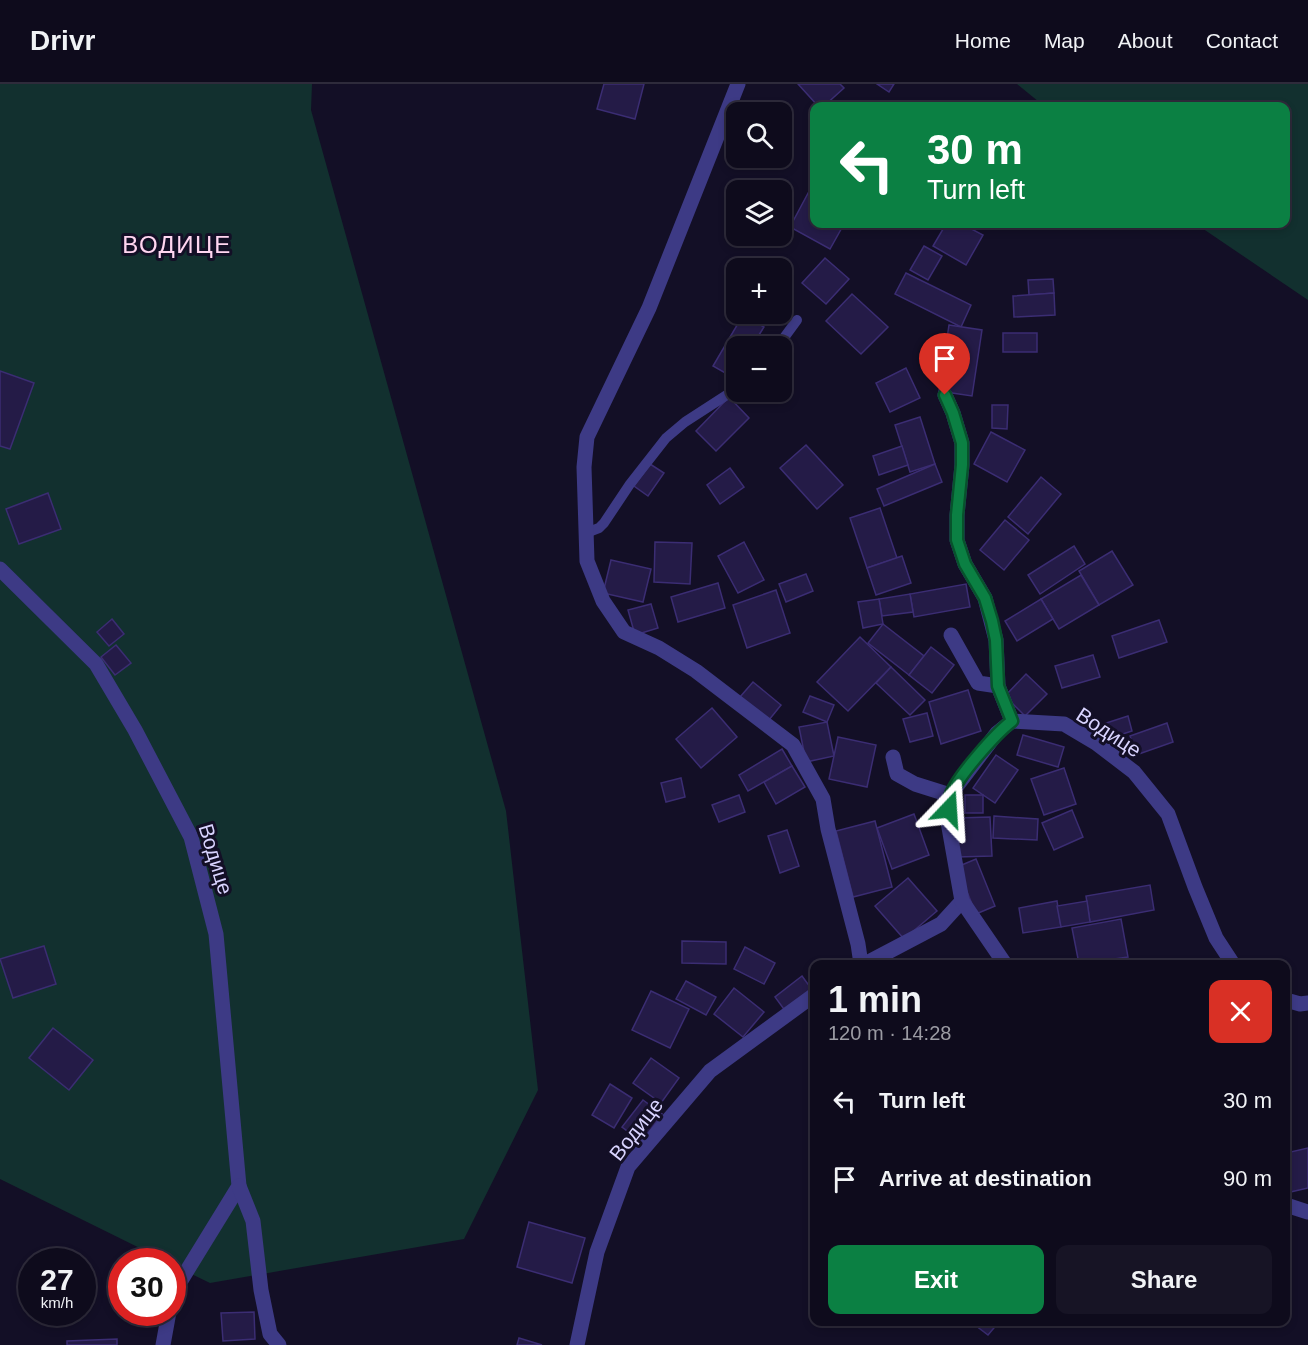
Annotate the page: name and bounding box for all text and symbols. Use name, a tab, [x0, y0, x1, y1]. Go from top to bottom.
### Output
text: Drivr	[30, 25, 95, 56]
text: Home	[955, 29, 1011, 52]
text: Map	[1044, 29, 1085, 52]
text: About	[1118, 29, 1173, 52]
text: Contact	[1206, 29, 1278, 52]
map controls	[726, 102, 792, 402]
button: search	[726, 102, 792, 168]
icon: left	[828, 126, 906, 204]
text: 30 m	[927, 126, 1023, 173]
text: Turn left	[927, 175, 1025, 205]
button: layers	[726, 180, 792, 246]
district label: ВОДИЦЕ	[122, 231, 232, 258]
button: +	[726, 258, 792, 324]
pin	[919, 333, 970, 395]
button: −	[726, 336, 792, 402]
icon: arrive	[928, 342, 961, 375]
street label: Водице	[1072, 703, 1146, 761]
position arrow	[917, 777, 981, 841]
street label: Водице	[194, 821, 238, 897]
text: 1 min	[828, 979, 922, 1020]
button: close	[1209, 980, 1272, 1043]
text: 120 m · 14:28	[828, 1022, 951, 1044]
icon: left	[828, 1085, 861, 1118]
text: Turn left	[879, 1088, 965, 1113]
text: 30 m	[1223, 1088, 1272, 1113]
street label: Водице	[605, 1093, 667, 1165]
icon: arrive	[828, 1163, 861, 1196]
text: Arrive at destination	[879, 1166, 1092, 1191]
text: 90 m	[1223, 1166, 1272, 1191]
button: Exit	[828, 1245, 1044, 1314]
button: Share	[1056, 1245, 1272, 1314]
speed limit sign: 30	[108, 1248, 186, 1326]
text: 27	[40, 1263, 74, 1296]
text: km/h	[41, 1294, 73, 1311]

